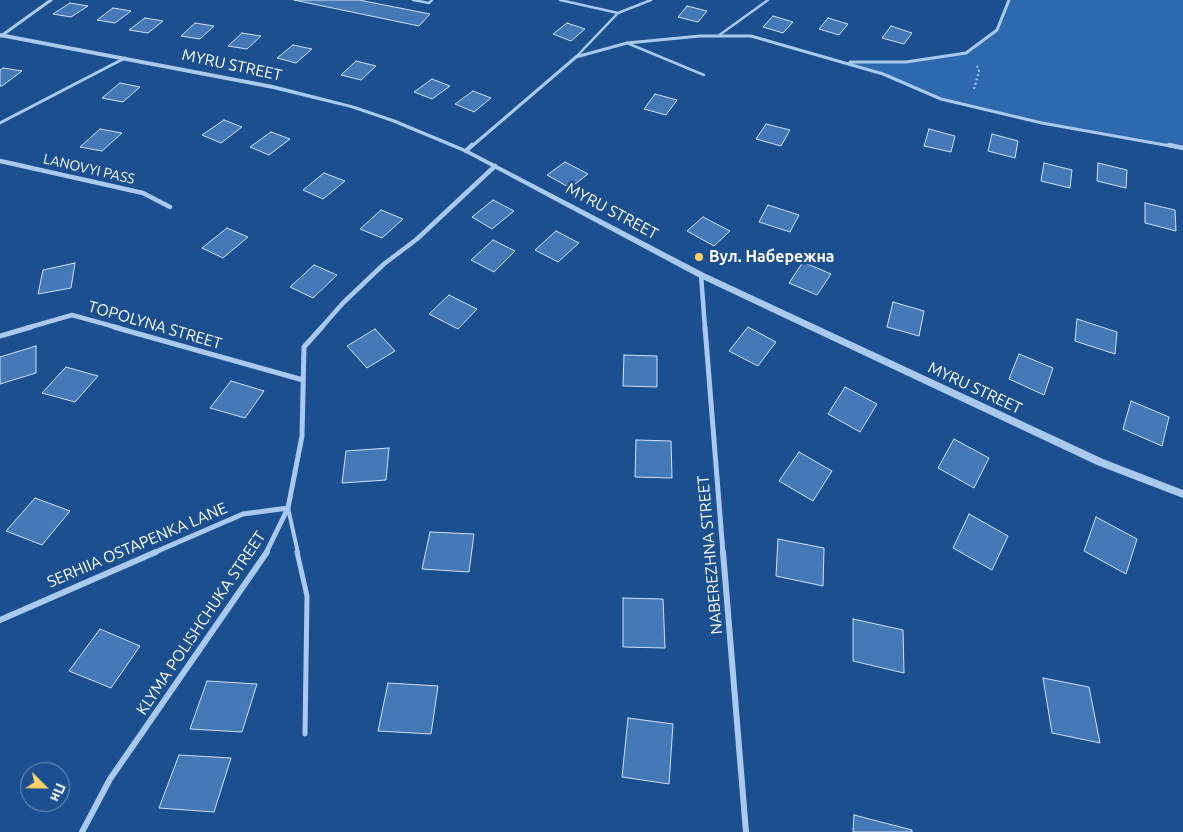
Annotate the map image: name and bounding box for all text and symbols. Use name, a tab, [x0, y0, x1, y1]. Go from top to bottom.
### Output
street label: MYRU STREET	[180, 45, 284, 85]
street label: LANOVYI PASS	[42, 150, 136, 188]
street label: MYRU STREET	[563, 179, 661, 243]
place label: Вул. Набережна	[709, 247, 835, 267]
marker: Вул. Набережна	[693, 251, 705, 263]
street label: TOPOLYNA STREET	[86, 297, 224, 353]
street label: MYRU STREET	[925, 358, 1025, 418]
street label: NABEREZHNA STREET	[693, 475, 727, 635]
street label: SERHIIA OSTAPENKA LANE	[44, 498, 230, 592]
street label: KLYMA POLISHCHUKA STREET	[132, 527, 270, 719]
north arrow	[20, 762, 70, 812]
text: Пн	[47, 781, 69, 804]

